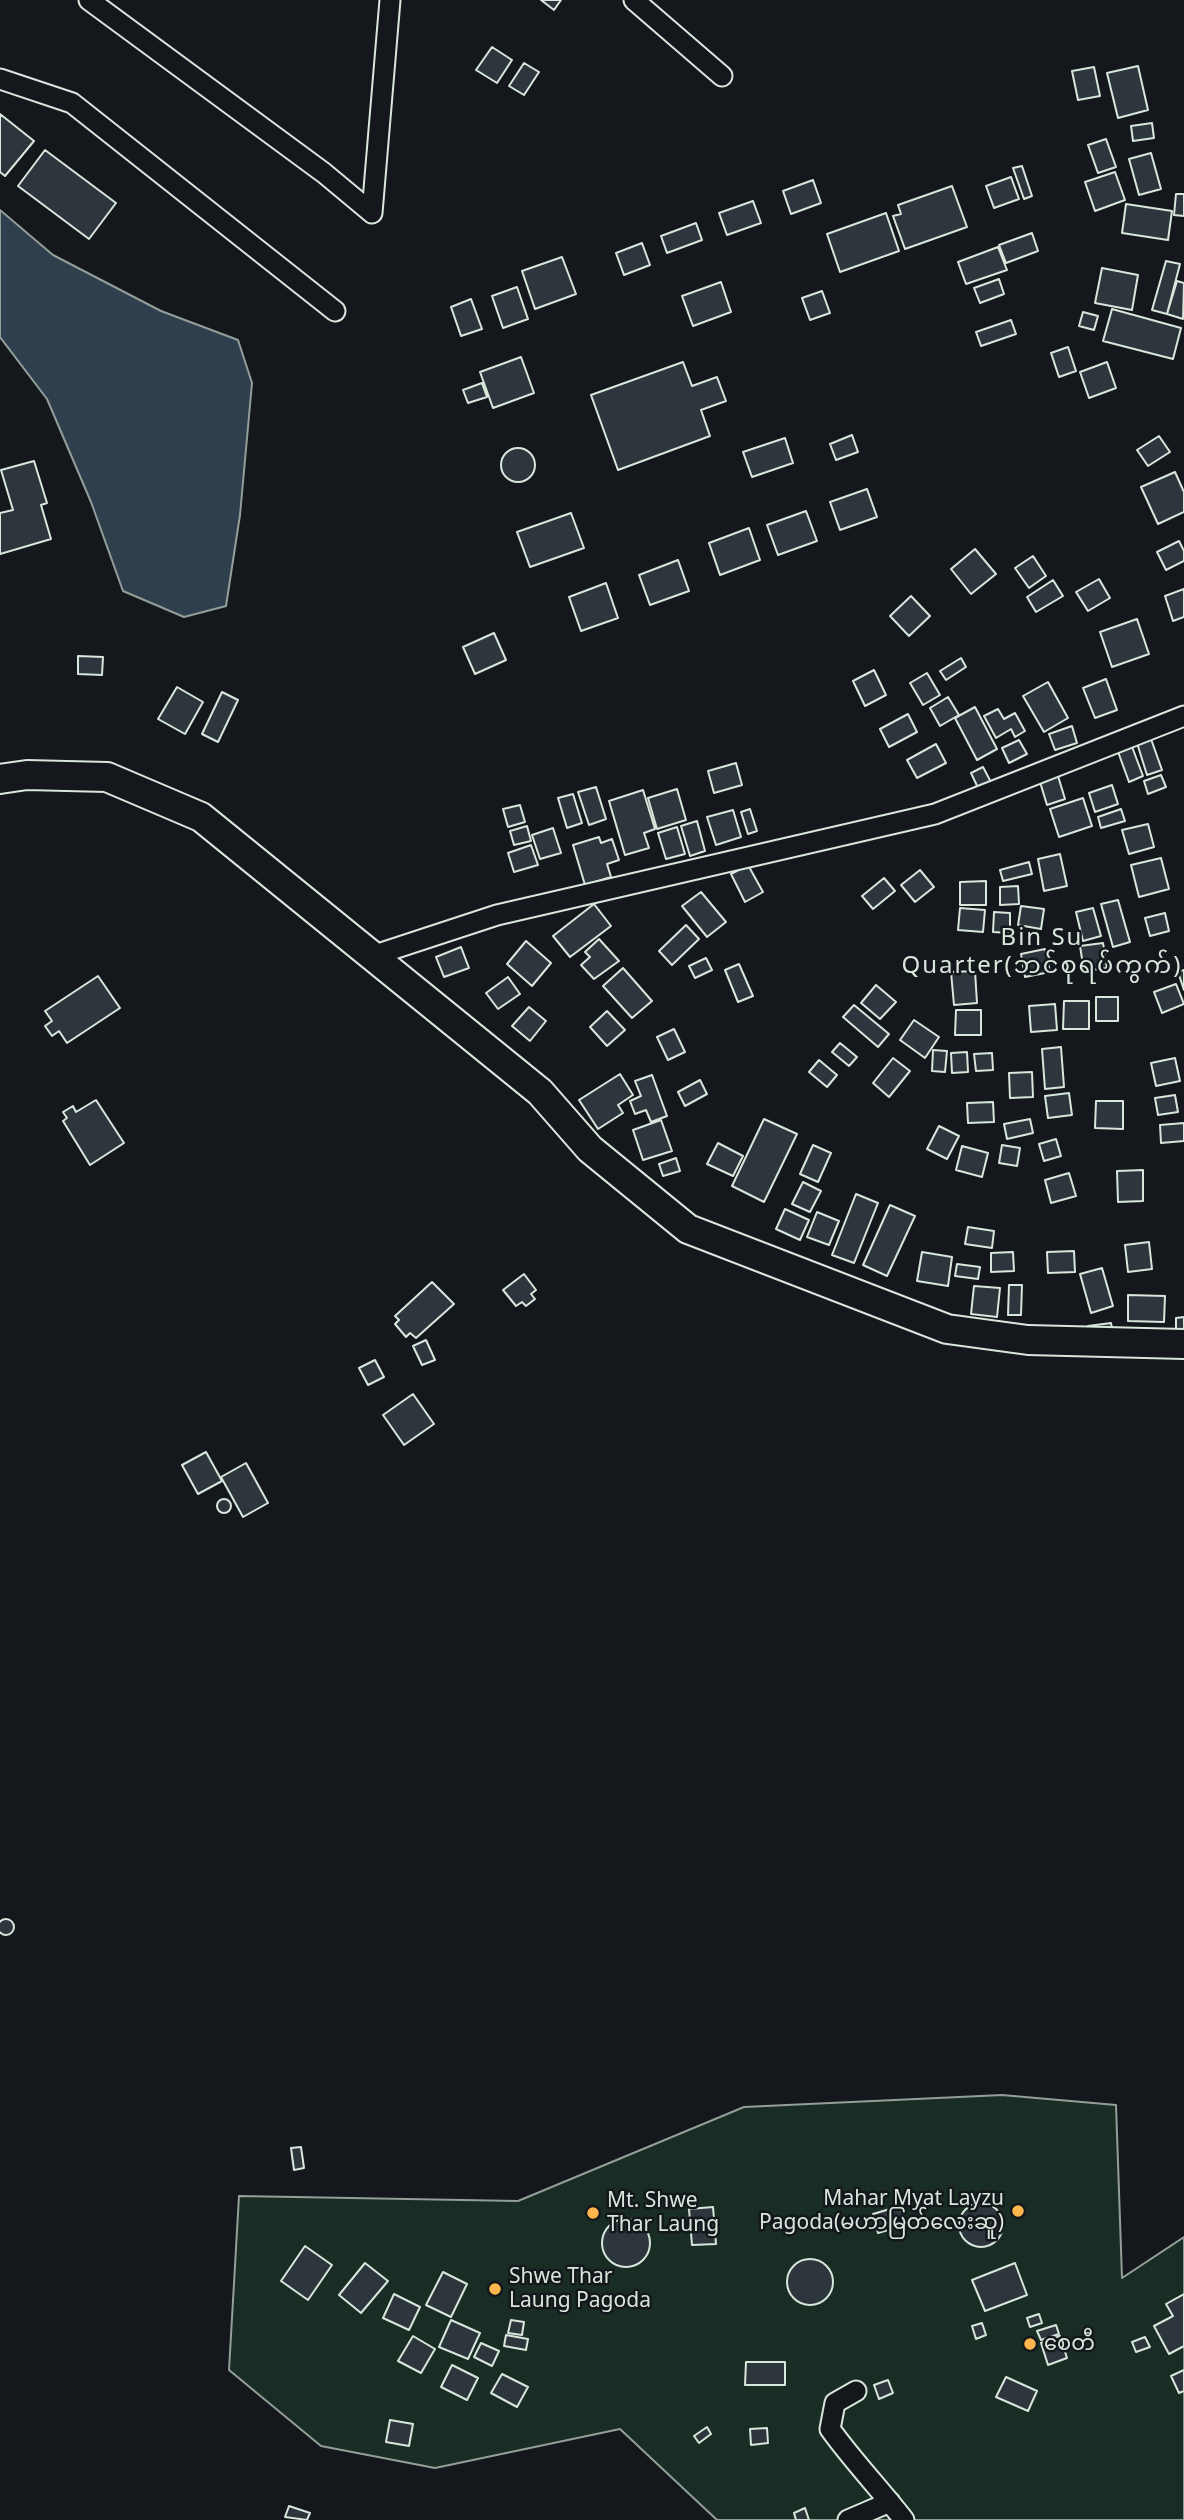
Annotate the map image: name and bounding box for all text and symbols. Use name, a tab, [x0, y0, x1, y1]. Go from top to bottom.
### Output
district label: Bin Su Quarter(ဘင်စုရပ်ကွက်)	[918, 924, 1166, 980]
place label: Mahar Myat Layzu Pagoda(မဟာမြတ်လေးဆူ)	[759, 2186, 1004, 2236]
place label: Mt. Shwe Thar Laung	[607, 2188, 719, 2238]
marker: Mahar Myat Layzu Pagoda(မဟာမြတ်လေးဆူ)	[1010, 2203, 1026, 2219]
marker: Mt. Shwe Thar Laung	[585, 2205, 601, 2221]
place label: Shwe Thar Laung Pagoda	[509, 2264, 651, 2314]
marker: Shwe Thar Laung Pagoda	[487, 2281, 503, 2297]
place label: စေတီ	[1044, 2331, 1095, 2357]
marker: စေတီ	[1022, 2336, 1038, 2352]

